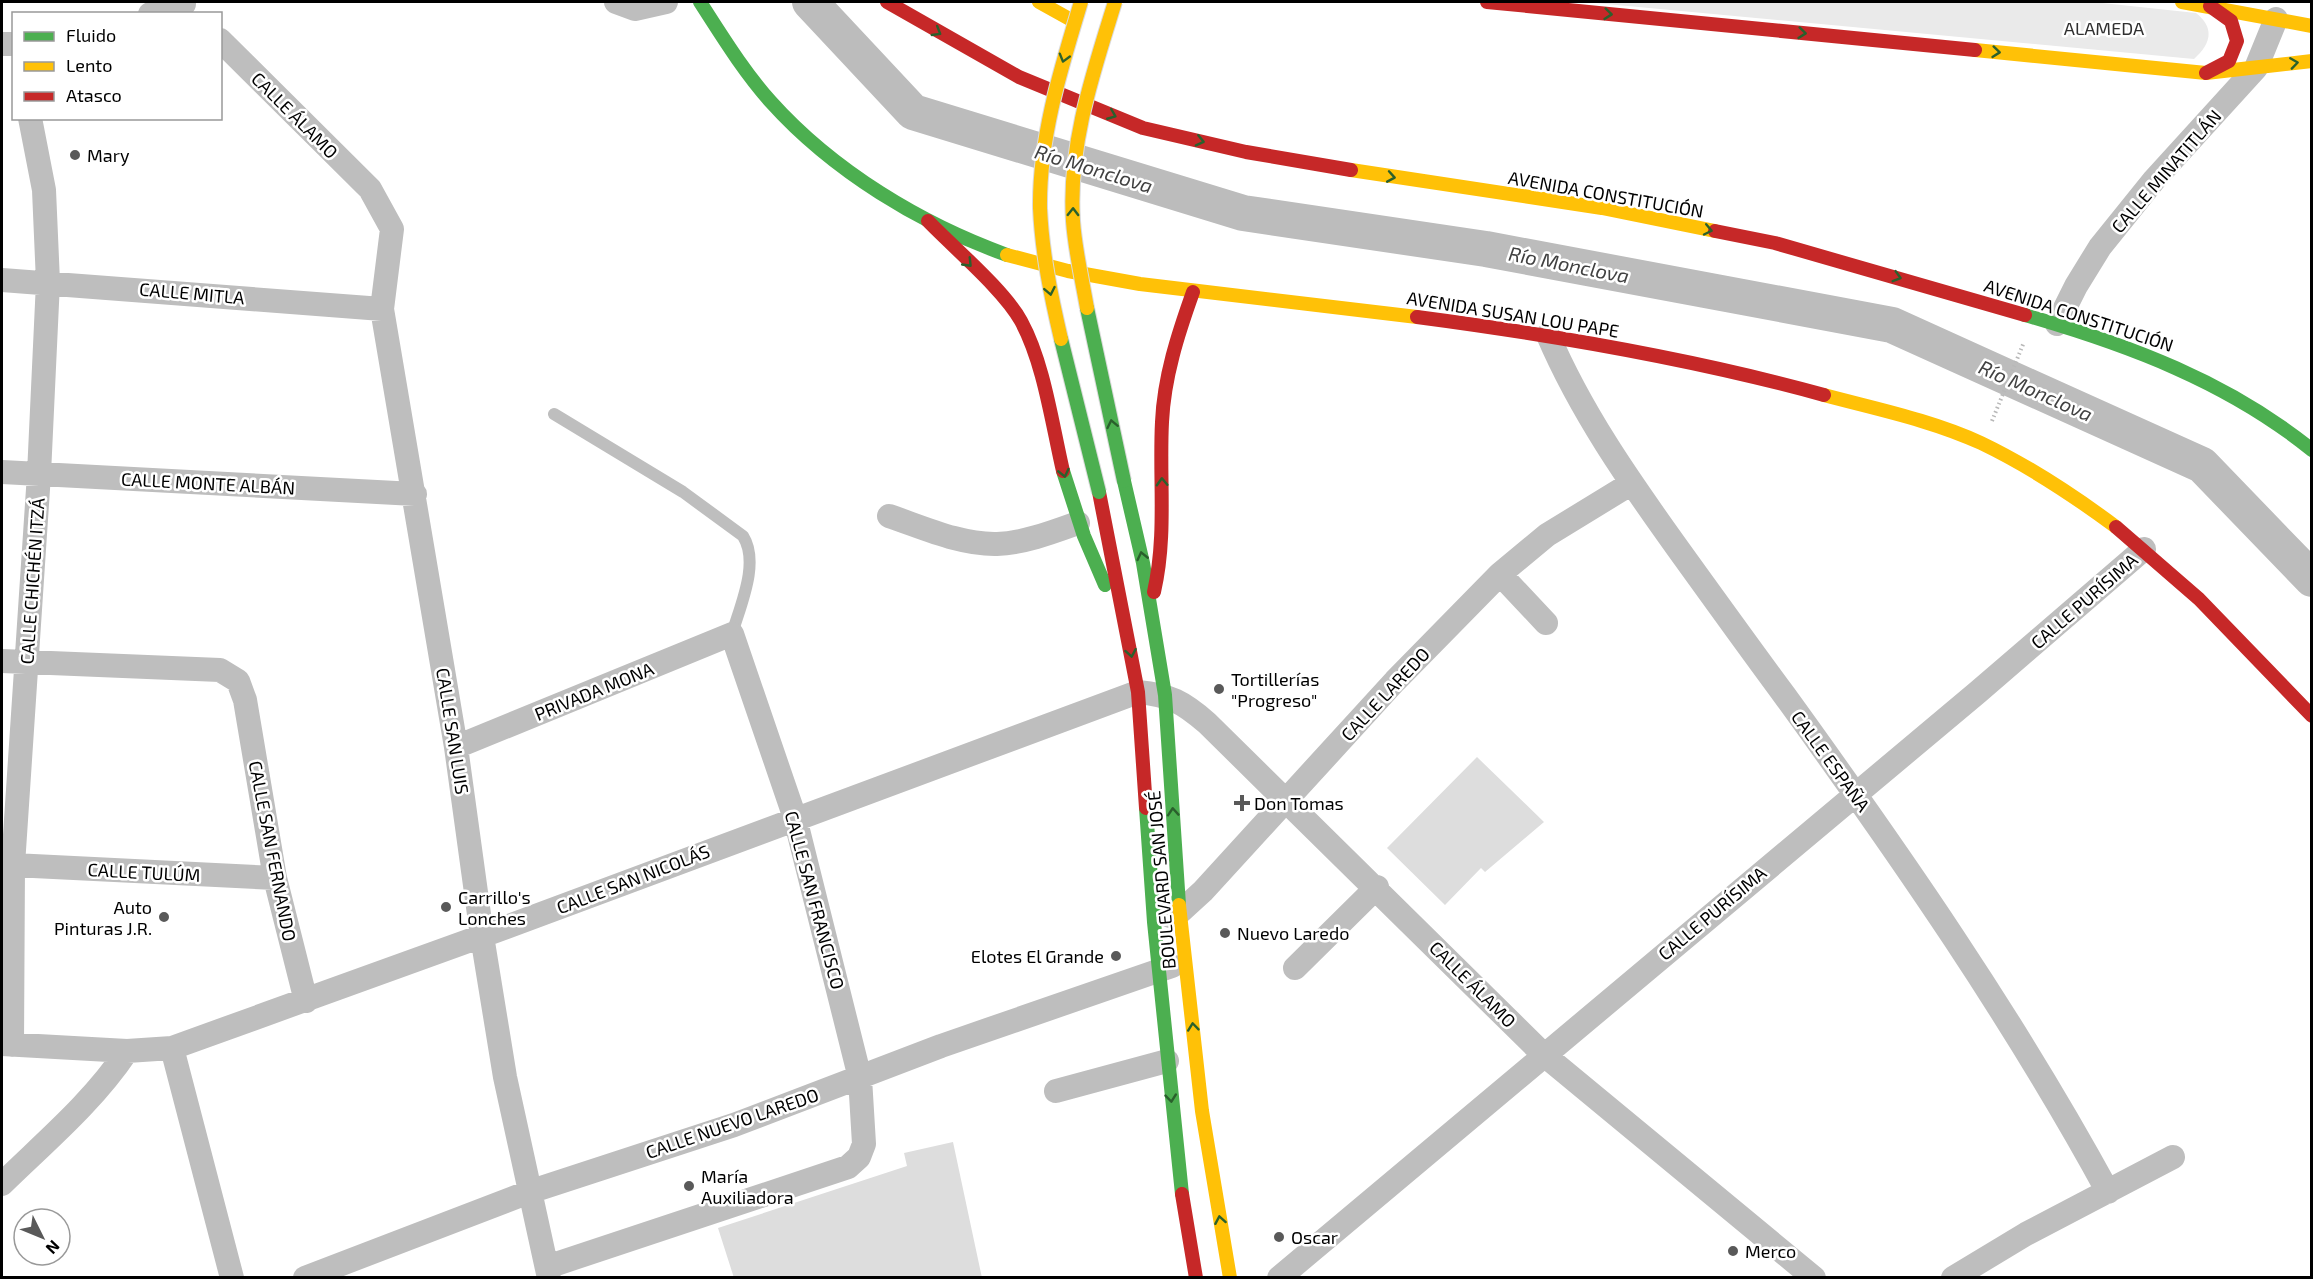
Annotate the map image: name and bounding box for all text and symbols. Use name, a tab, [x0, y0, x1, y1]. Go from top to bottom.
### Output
one-way arrow	[1603, 7, 1612, 20]
legend	[12, 12, 222, 120]
park label: ALAMEDA	[2064, 17, 2145, 39]
text: Fluido	[66, 24, 116, 46]
one-way arrow	[931, 24, 941, 36]
one-way arrow	[1797, 26, 1806, 39]
one-way arrow	[1991, 45, 2001, 58]
one-way arrow	[1059, 52, 1071, 62]
text: Lento	[66, 54, 112, 76]
one-way arrow	[2290, 57, 2299, 69]
street label: CALLE ÁLAMO	[247, 67, 343, 163]
text: Atasco	[66, 84, 122, 106]
street label: CALLE MINATITLÁN	[2106, 105, 2226, 237]
one-way arrow	[1106, 108, 1117, 120]
one-way arrow	[1195, 134, 1205, 147]
water label: Río Monclova	[1032, 139, 1156, 197]
place label: Mary	[87, 144, 130, 166]
marker: Mary	[68, 148, 82, 162]
street label: AVENIDA CONSTITUCIÓN	[1507, 166, 1705, 222]
one-way arrow	[1387, 171, 1396, 183]
one-way arrow	[1067, 207, 1079, 216]
one-way arrow	[1703, 223, 1713, 236]
water label: Río Monclova	[1507, 241, 1631, 287]
one-way arrow	[961, 255, 972, 266]
one-way arrow	[1891, 270, 1902, 282]
street label: AVENIDA CONSTITUCIÓN	[1982, 274, 2176, 356]
street label: CALLE MITLA	[139, 277, 246, 309]
one-way arrow	[1043, 286, 1056, 296]
street label: AVENIDA SUSAN LOU PAPE	[1405, 286, 1621, 342]
water label: Río Monclova	[1975, 354, 2097, 426]
one-way arrow	[1106, 419, 1119, 429]
street label: CALLE MONTE ALBÁN	[120, 467, 296, 499]
one-way arrow	[1057, 468, 1070, 478]
one-way arrow	[1155, 478, 1168, 487]
street label: CALLE CHICHÉN ITZÁ	[15, 496, 49, 665]
street label: CALLE PURÍSIMA	[2026, 548, 2142, 653]
one-way arrow	[1136, 551, 1149, 561]
street label: CALLE LAREDO	[1336, 643, 1434, 745]
one-way arrow	[1124, 647, 1137, 657]
street label: PRIVADA MONA	[531, 657, 657, 725]
street label: CALLE SAN LUIS	[432, 666, 474, 796]
place label: Tortillerías "Progreso"	[1231, 668, 1319, 711]
marker: Tortillerías "Progreso"	[1212, 682, 1226, 696]
street label: CALLE ESPAÑA	[1787, 706, 1875, 816]
street label: CALLE SAN FERNANDO	[245, 759, 301, 943]
street label: BOULEVARD SAN JOSÉ	[1142, 790, 1180, 970]
place label: Don Tomas	[1254, 792, 1344, 814]
marker: Don Tomas	[1235, 796, 1249, 810]
one-way arrow	[1167, 807, 1180, 816]
street label: CALLE SAN FRANCISCO	[781, 808, 849, 992]
street label: CALLE SAN NICOLÁS	[553, 840, 713, 918]
street label: CALLE TULÚM	[87, 858, 201, 886]
street label: CALLE PURÍSIMA	[1653, 861, 1771, 965]
place label: Carrillo's Lonches	[458, 886, 531, 929]
place label: Auto Pinturas J.R.	[54, 896, 152, 939]
marker: Carrillo's Lonches	[439, 900, 453, 914]
marker: Auto Pinturas J.R.	[157, 910, 171, 924]
place label: Nuevo Laredo	[1237, 922, 1350, 944]
marker: Nuevo Laredo	[1218, 926, 1232, 940]
street label: CALLE ÁLAMO	[1425, 936, 1521, 1032]
place label: Elotes El Grande	[971, 945, 1104, 967]
marker: Elotes El Grande	[1109, 949, 1123, 963]
one-way arrow	[1187, 1022, 1200, 1031]
street label: CALLE NUEVO LAREDO	[643, 1083, 821, 1163]
one-way arrow	[1165, 1093, 1177, 1102]
place label: María Auxiliadora	[701, 1165, 794, 1208]
marker: María Auxiliadora	[682, 1179, 696, 1193]
north arrow	[12, 1207, 72, 1267]
one-way arrow	[1214, 1215, 1227, 1225]
place label: Oscar	[1291, 1226, 1338, 1248]
marker: Oscar	[1272, 1230, 1286, 1244]
text: N	[42, 1237, 64, 1258]
place label: Merco	[1745, 1240, 1796, 1262]
marker: Merco	[1726, 1244, 1740, 1258]

